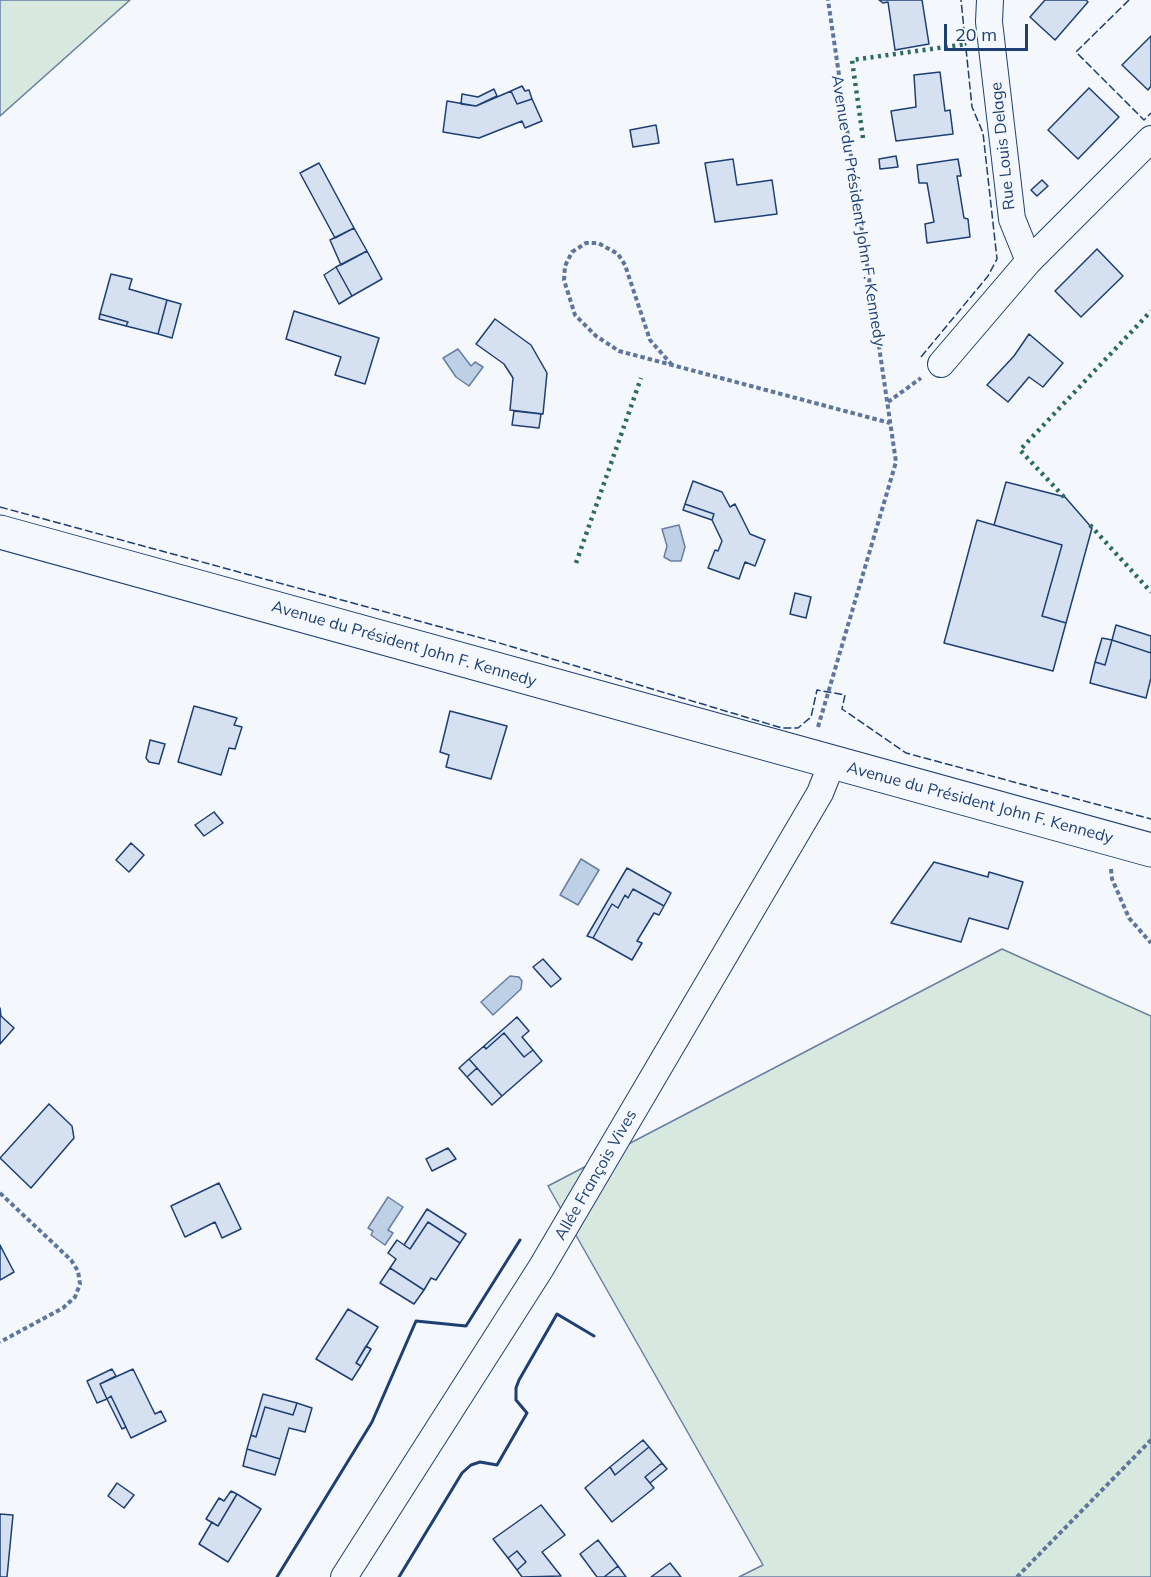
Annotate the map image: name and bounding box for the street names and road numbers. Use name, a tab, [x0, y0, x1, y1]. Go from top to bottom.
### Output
street label: Avenue du Président John F. Kennedy	[827, 74, 889, 348]
street label: Rue Louis Delage	[987, 81, 1019, 211]
street label: Avenue du Président John F. Kennedy	[269, 597, 539, 691]
street label: Avenue du Président John F. Kennedy	[845, 758, 1115, 848]
street label: Allée François Vives	[551, 1106, 641, 1244]

